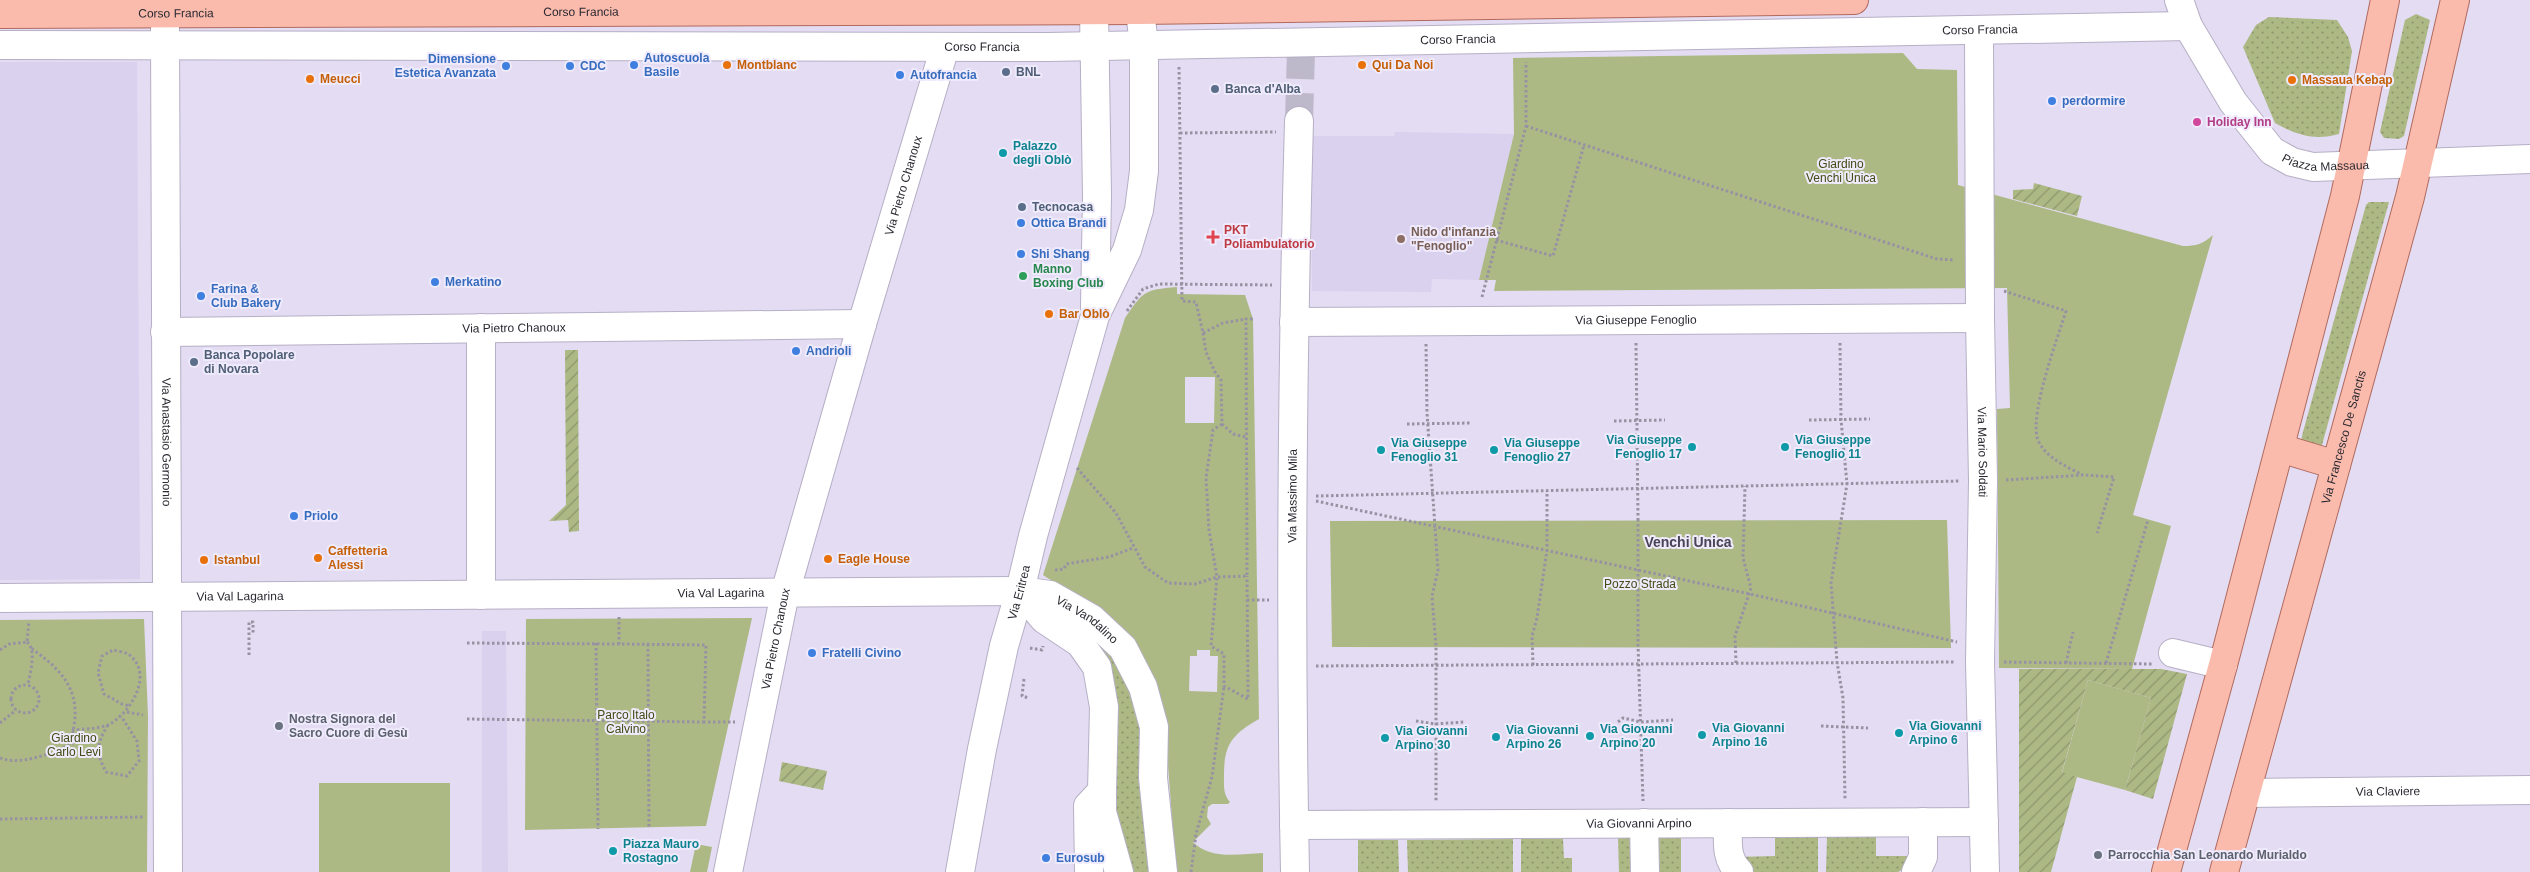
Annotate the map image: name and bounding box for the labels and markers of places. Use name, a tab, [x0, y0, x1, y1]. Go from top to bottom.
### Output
place label: Autoscuola Basile	[644, 51, 710, 79]
place label: Dimensione Estetica Avanzata	[395, 52, 496, 80]
place label: Montblanc	[737, 58, 797, 72]
place label: Qui Da Noi	[1372, 58, 1433, 72]
place label: CDC	[580, 59, 606, 73]
marker: Autoscuola Basile	[628, 59, 640, 71]
marker: Montblanc	[721, 59, 733, 71]
marker: Qui Da Noi	[1356, 59, 1368, 71]
marker: Dimensione Estetica Avanzata	[500, 60, 512, 72]
marker: CDC	[564, 60, 576, 72]
place label: BNL	[1016, 65, 1041, 79]
marker: BNL	[1000, 66, 1012, 78]
place label: Autofrancia	[910, 68, 977, 82]
marker: Autofrancia	[894, 69, 906, 81]
place label: Meucci	[320, 72, 361, 86]
marker: Meucci	[304, 73, 316, 85]
place label: Massaua Kebap	[2302, 73, 2393, 87]
marker: Massaua Kebap	[2286, 74, 2298, 86]
place label: Banca d'Alba	[1225, 82, 1301, 96]
marker: Banca d'Alba	[1209, 83, 1221, 95]
place label: perdormire	[2062, 94, 2126, 108]
marker: perdormire	[2046, 95, 2058, 107]
place label: Holiday Inn	[2207, 115, 2272, 129]
marker: Holiday Inn	[2191, 116, 2203, 128]
place label: Palazzo degli Oblò	[1013, 139, 1072, 167]
marker: Palazzo degli Oblò	[997, 147, 1009, 159]
place label: Tecnocasa	[1032, 200, 1093, 214]
marker: Tecnocasa	[1016, 201, 1028, 213]
place label: Ottica Brandi	[1031, 216, 1106, 230]
marker: Ottica Brandi	[1015, 217, 1027, 229]
place label: PKT Poliambulatorio	[1224, 223, 1315, 251]
place label: Nido d'infanzia "Fenoglio"	[1411, 225, 1496, 253]
marker: PKT Poliambulatorio	[1206, 230, 1220, 244]
marker: Nido d'infanzia "Fenoglio"	[1395, 233, 1407, 245]
place label: Shi Shang	[1031, 247, 1090, 261]
marker: Shi Shang	[1015, 248, 1027, 260]
place label: Manno Boxing Club	[1033, 262, 1104, 290]
marker: Manno Boxing Club	[1017, 270, 1029, 282]
place label: Merkatino	[445, 275, 502, 289]
marker: Merkatino	[429, 276, 441, 288]
place label: Farina & Club Bakery	[211, 282, 281, 310]
marker: Farina & Club Bakery	[195, 290, 207, 302]
place label: Bar Oblò	[1059, 307, 1110, 321]
marker: Bar Oblò	[1043, 308, 1055, 320]
place label: Andrioli	[806, 344, 851, 358]
marker: Andrioli	[790, 345, 802, 357]
place label: Banca Popolare di Novara	[204, 348, 295, 376]
marker: Banca Popolare di Novara	[188, 356, 200, 368]
place label: Via Giuseppe Fenoglio 17	[1606, 433, 1682, 461]
place label: Via Giuseppe Fenoglio 11	[1795, 433, 1871, 461]
place label: Via Giuseppe Fenoglio 31	[1391, 436, 1467, 464]
place label: Via Giuseppe Fenoglio 27	[1504, 436, 1580, 464]
marker: Via Giuseppe Fenoglio 17	[1686, 441, 1698, 453]
marker: Via Giuseppe Fenoglio 11	[1779, 441, 1791, 453]
marker: Via Giuseppe Fenoglio 31	[1375, 444, 1387, 456]
marker: Via Giuseppe Fenoglio 27	[1488, 444, 1500, 456]
place label: Priolo	[304, 509, 338, 523]
marker: Priolo	[288, 510, 300, 522]
place label: Caffetteria Alessi	[328, 544, 388, 572]
marker: Caffetteria Alessi	[312, 552, 324, 564]
place label: Eagle House	[838, 552, 910, 566]
place label: Istanbul	[214, 553, 260, 567]
marker: Eagle House	[822, 553, 834, 565]
marker: Istanbul	[198, 554, 210, 566]
place label: Fratelli Civino	[822, 646, 901, 660]
marker: Fratelli Civino	[806, 647, 818, 659]
place label: Nostra Signora del Sacro Cuore di Gesù	[289, 712, 408, 740]
place label: Via Giovanni Arpino 6	[1909, 719, 1981, 747]
marker: Nostra Signora del Sacro Cuore di Gesù	[273, 720, 285, 732]
place label: Via Giovanni Arpino 16	[1712, 721, 1784, 749]
place label: Via Giovanni Arpino 20	[1600, 722, 1672, 750]
place label: Via Giovanni Arpino 26	[1506, 723, 1578, 751]
place label: Via Giovanni Arpino 30	[1395, 724, 1467, 752]
marker: Via Giovanni Arpino 6	[1893, 727, 1905, 739]
marker: Via Giovanni Arpino 16	[1696, 729, 1708, 741]
marker: Via Giovanni Arpino 20	[1584, 730, 1596, 742]
marker: Via Giovanni Arpino 26	[1490, 731, 1502, 743]
marker: Via Giovanni Arpino 30	[1379, 732, 1391, 744]
place label: Piazza Mauro Rostagno	[623, 837, 699, 865]
marker: Piazza Mauro Rostagno	[607, 845, 619, 857]
place label: Parrocchia San Leonardo Murialdo	[2108, 848, 2307, 862]
marker: Parrocchia San Leonardo Murialdo	[2092, 849, 2104, 861]
place label: Eurosub	[1056, 851, 1105, 865]
marker: Eurosub	[1040, 852, 1052, 864]

